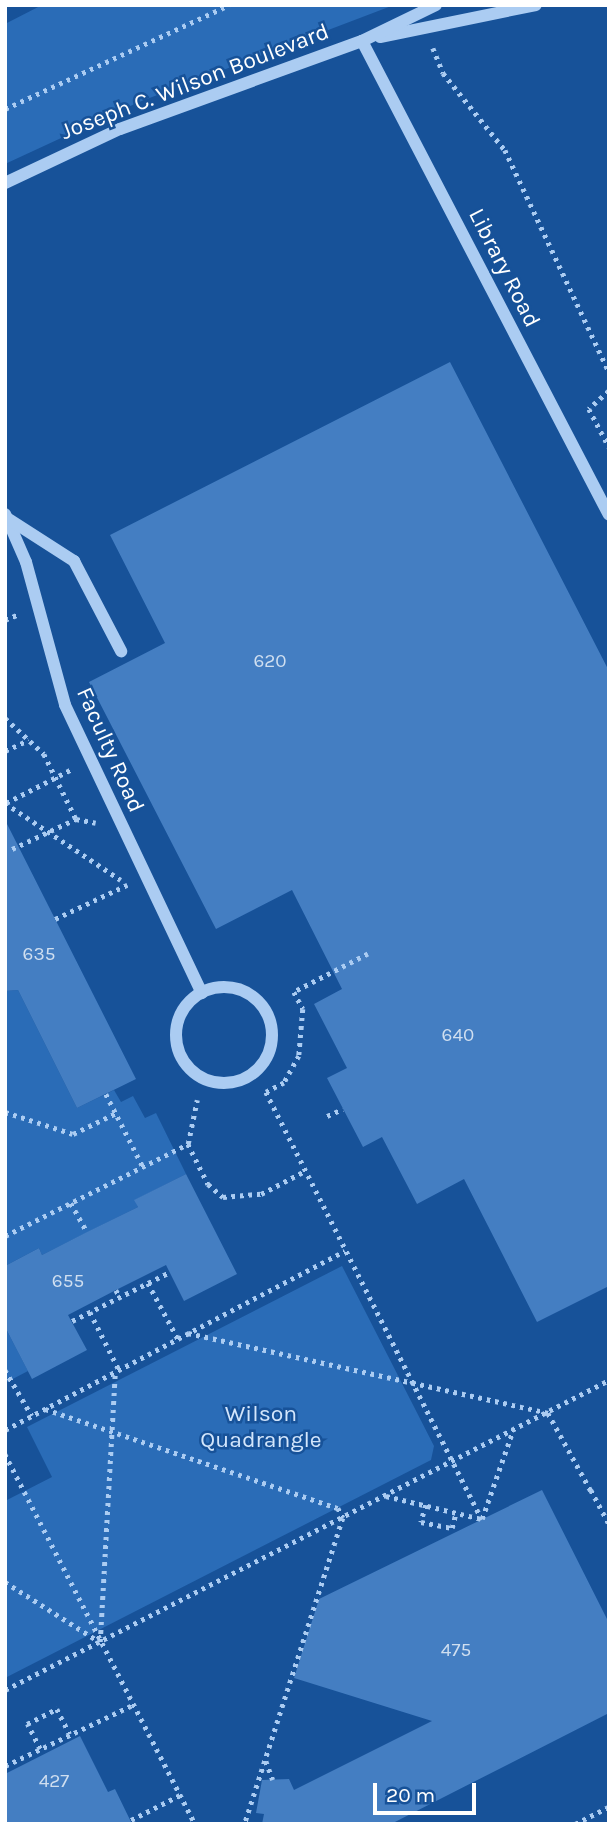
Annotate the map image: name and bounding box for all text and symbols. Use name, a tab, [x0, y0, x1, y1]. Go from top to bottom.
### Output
street label: Joseph C. Wilson Boulevard	[57, 18, 333, 146]
street label: Library Road	[462, 204, 546, 332]
house number: 620	[253, 651, 287, 673]
street label: Faculty Road	[70, 683, 150, 817]
house number: 635	[23, 944, 55, 966]
house number: 640	[442, 1025, 474, 1047]
house number: 655	[52, 1271, 84, 1293]
park label: Wilson Quadrangle	[200, 1400, 322, 1454]
house number: 475	[441, 1640, 471, 1662]
scale bar	[376, 1770, 479, 1814]
house number: 427	[39, 1771, 69, 1793]
text: 20 m	[386, 1783, 435, 1807]

